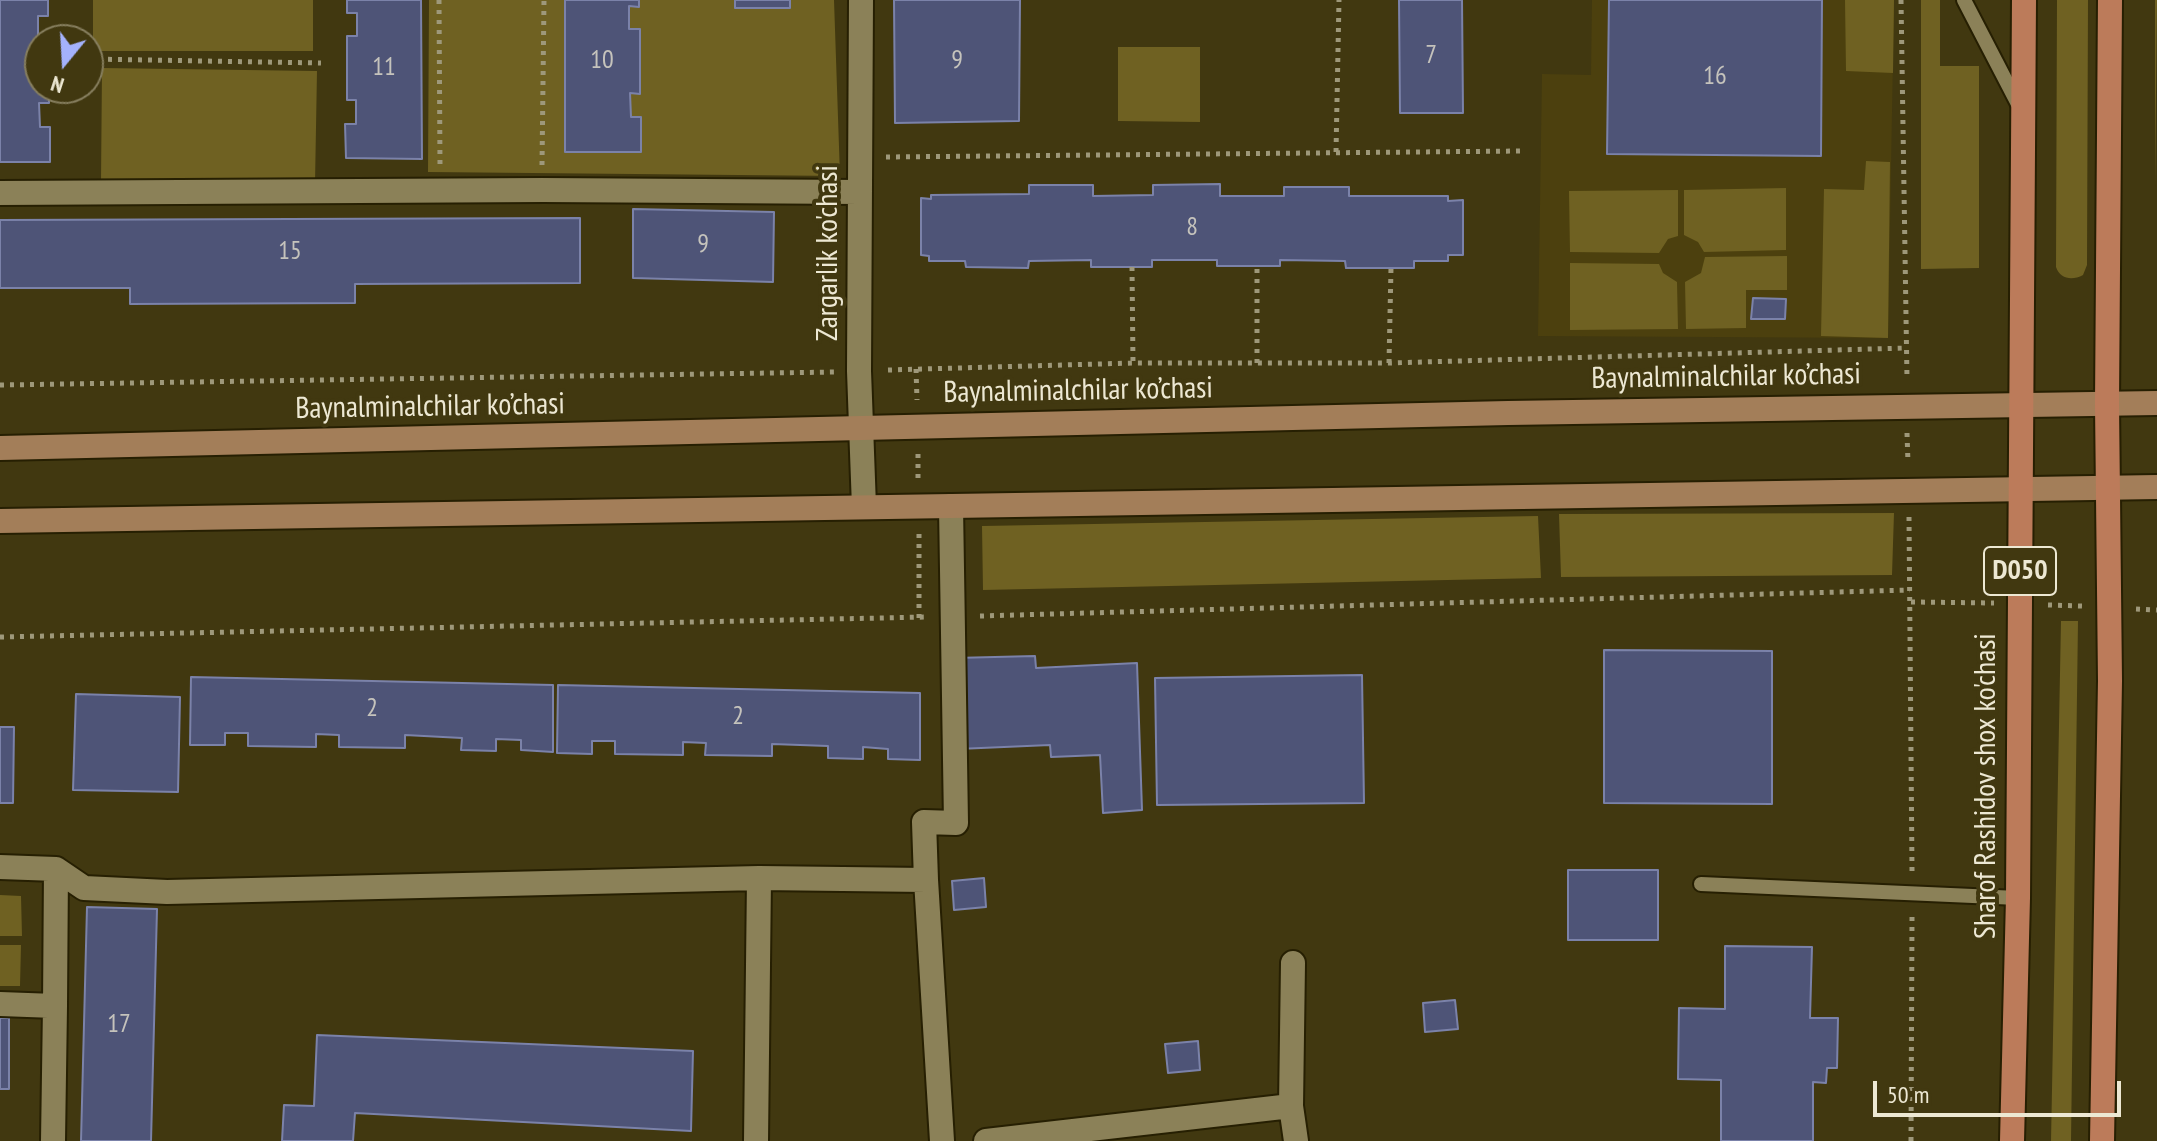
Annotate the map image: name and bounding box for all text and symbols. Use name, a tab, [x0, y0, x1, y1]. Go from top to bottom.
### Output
north arrow	[24, 24, 104, 104]
house number: 7	[1425, 40, 1437, 72]
house number: 10	[590, 45, 614, 77]
house number: 9	[951, 45, 963, 77]
house number: 11	[372, 52, 396, 84]
house number: 16	[1703, 61, 1727, 93]
text: N	[47, 70, 67, 100]
street label: Zargarlik ko'chasi	[810, 165, 846, 341]
house number: 8	[1186, 212, 1198, 244]
house number: 9	[697, 229, 709, 261]
house number: 15	[278, 236, 302, 268]
street label: Baynalminalchilar ko’chasi	[1591, 357, 1861, 397]
street label: Baynalminalchilar ko’chasi	[943, 371, 1213, 411]
street label: Baynalminalchilar ko’chasi	[295, 387, 565, 427]
road number: D050	[1984, 547, 2056, 595]
street label: Sharof Rashidov shox ko'chasi	[1968, 633, 2004, 939]
house number: 2	[366, 693, 378, 725]
house number: 2	[732, 701, 744, 733]
house number: 17	[107, 1009, 131, 1041]
scale bar	[1877, 1065, 2125, 1115]
text: 50 m	[1887, 1079, 1929, 1110]

